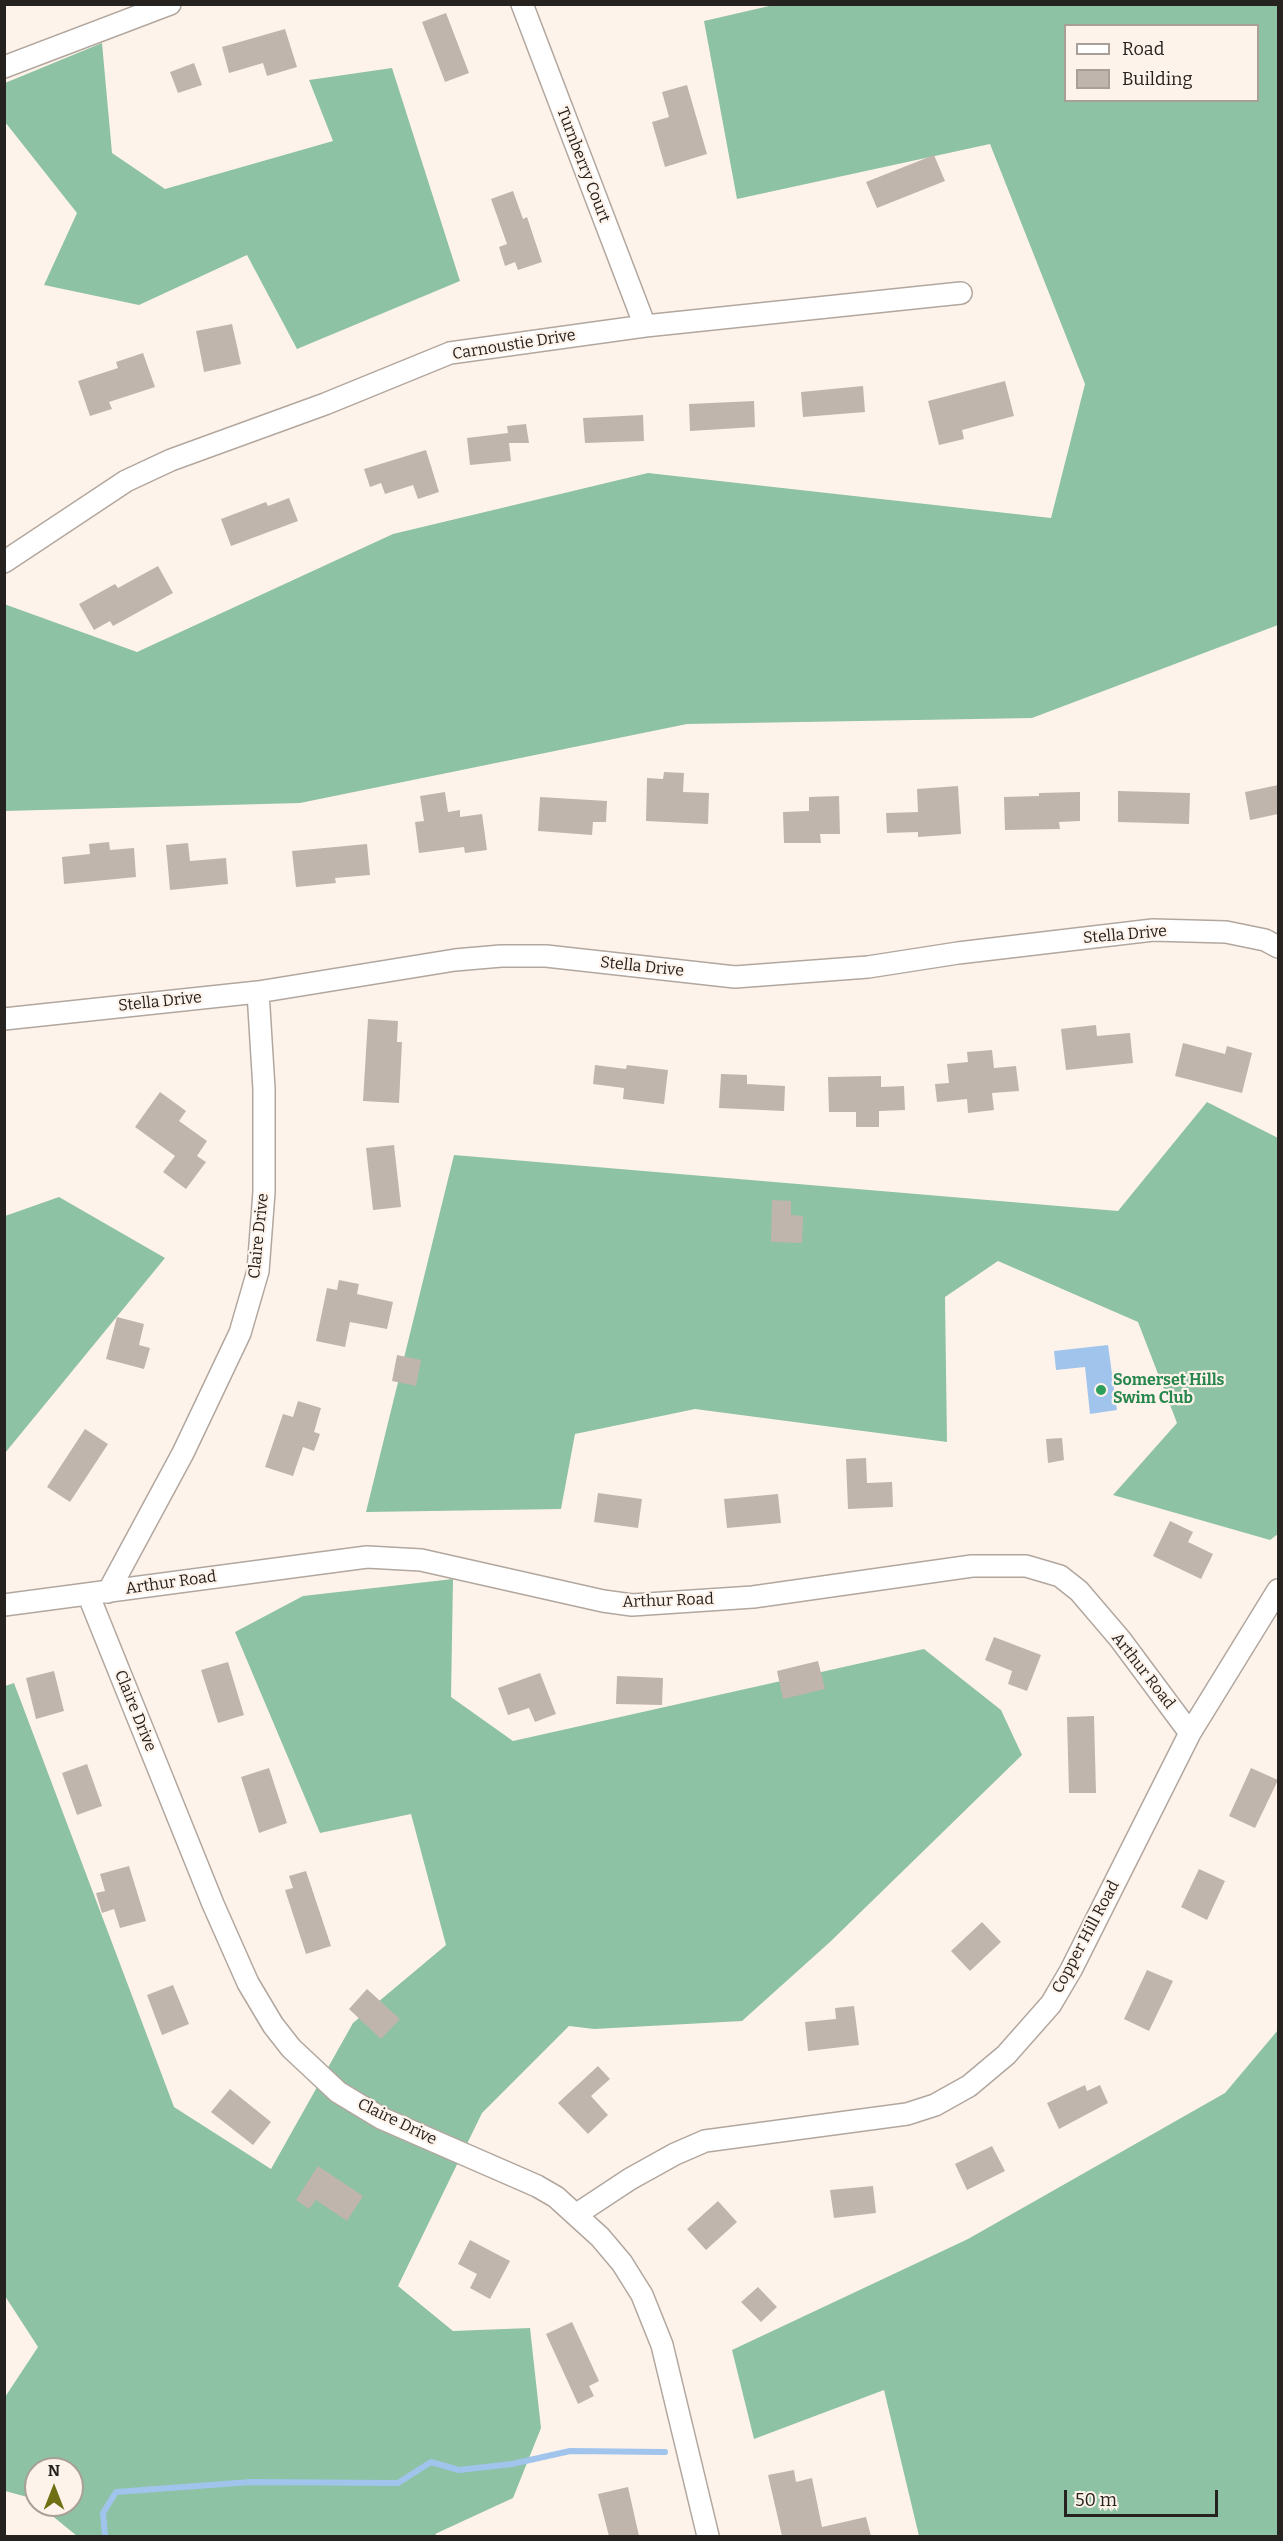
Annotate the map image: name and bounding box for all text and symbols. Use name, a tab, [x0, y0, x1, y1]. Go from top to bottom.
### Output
legend	[1064, 24, 1259, 102]
text: Road	[1122, 38, 1164, 60]
text: Building	[1122, 68, 1193, 90]
street label: Turnberry Court	[552, 105, 614, 225]
street label: Carnoustie Drive	[451, 326, 577, 364]
street label: Stella Drive	[1082, 922, 1168, 948]
street label: Stella Drive	[599, 953, 685, 981]
street label: Stella Drive	[117, 988, 203, 1016]
street label: Claire Drive	[245, 1192, 273, 1280]
place label: Somerset Hills Swim Club	[1113, 1371, 1224, 1409]
marker: Somerset Hills Swim Club	[1094, 1383, 1108, 1397]
street label: Arthur Road	[124, 1567, 218, 1599]
street label: Arthur Road	[622, 1590, 714, 1612]
street label: Arthur Road	[1107, 1629, 1179, 1713]
street label: Claire Drive	[110, 1668, 160, 1754]
street label: Copper Hill Road	[1048, 1877, 1124, 1997]
street label: Claire Drive	[354, 2095, 440, 2149]
north arrow	[24, 2457, 84, 2517]
text: N	[48, 2461, 60, 2480]
scale bar	[1067, 2478, 1222, 2516]
text: 50 m	[1075, 2489, 1117, 2511]

